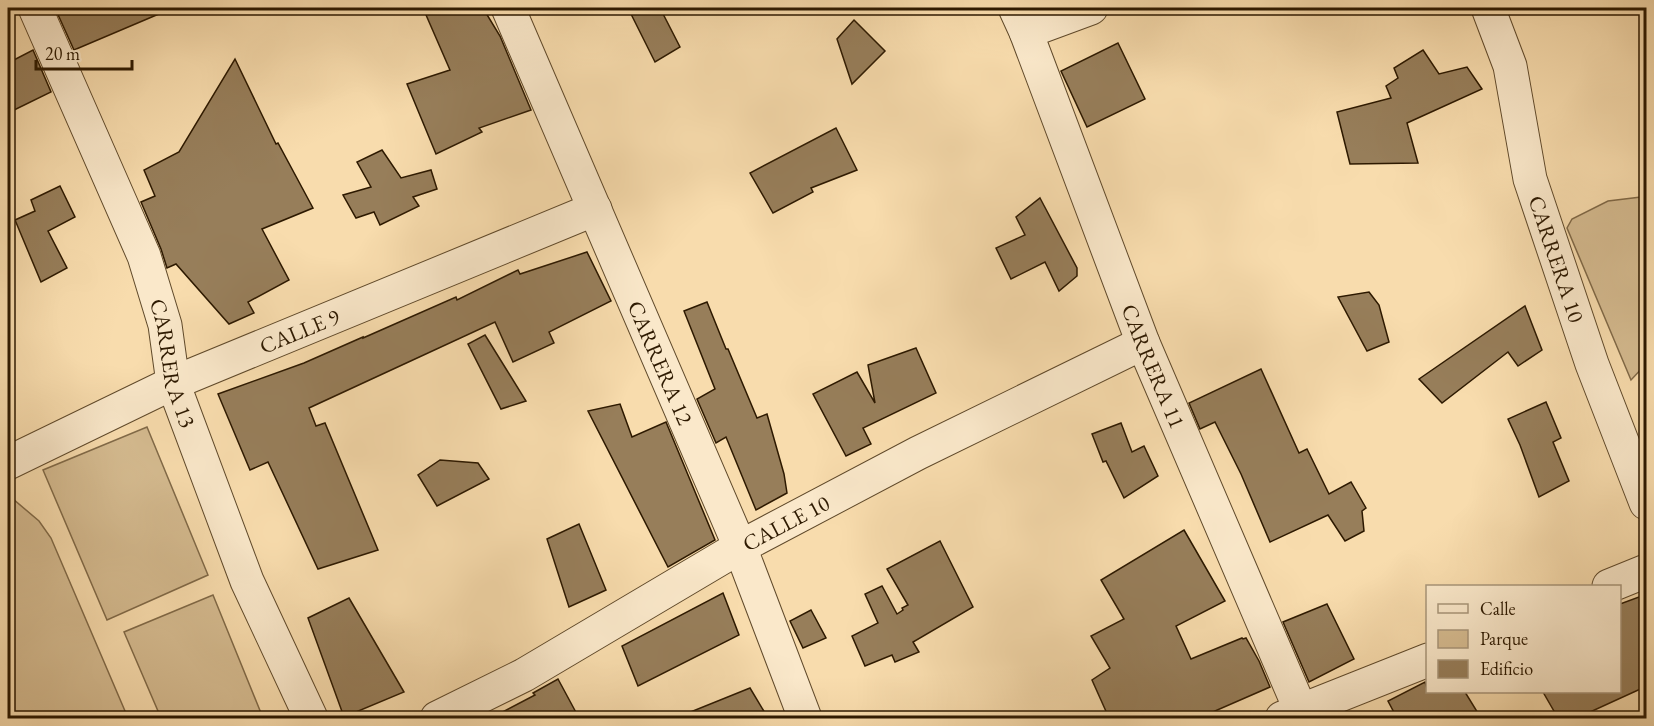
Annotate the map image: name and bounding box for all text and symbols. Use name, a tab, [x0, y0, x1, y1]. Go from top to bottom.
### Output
scale bar	[36, 33, 132, 71]
text: 20 m	[45, 42, 80, 65]
street label: CARRERA 10	[1522, 192, 1591, 327]
street label: CARRERA 13	[143, 295, 202, 432]
street label: CARRERA 12	[621, 296, 700, 430]
street label: CARRERA 11	[1115, 300, 1192, 433]
street label: CALLE 9	[255, 302, 344, 361]
street label: CALLE 10	[738, 488, 835, 558]
legend	[1426, 585, 1621, 693]
text: Calle	[1480, 597, 1516, 620]
text: Parque	[1480, 627, 1528, 650]
text: Edificio	[1480, 657, 1533, 680]

